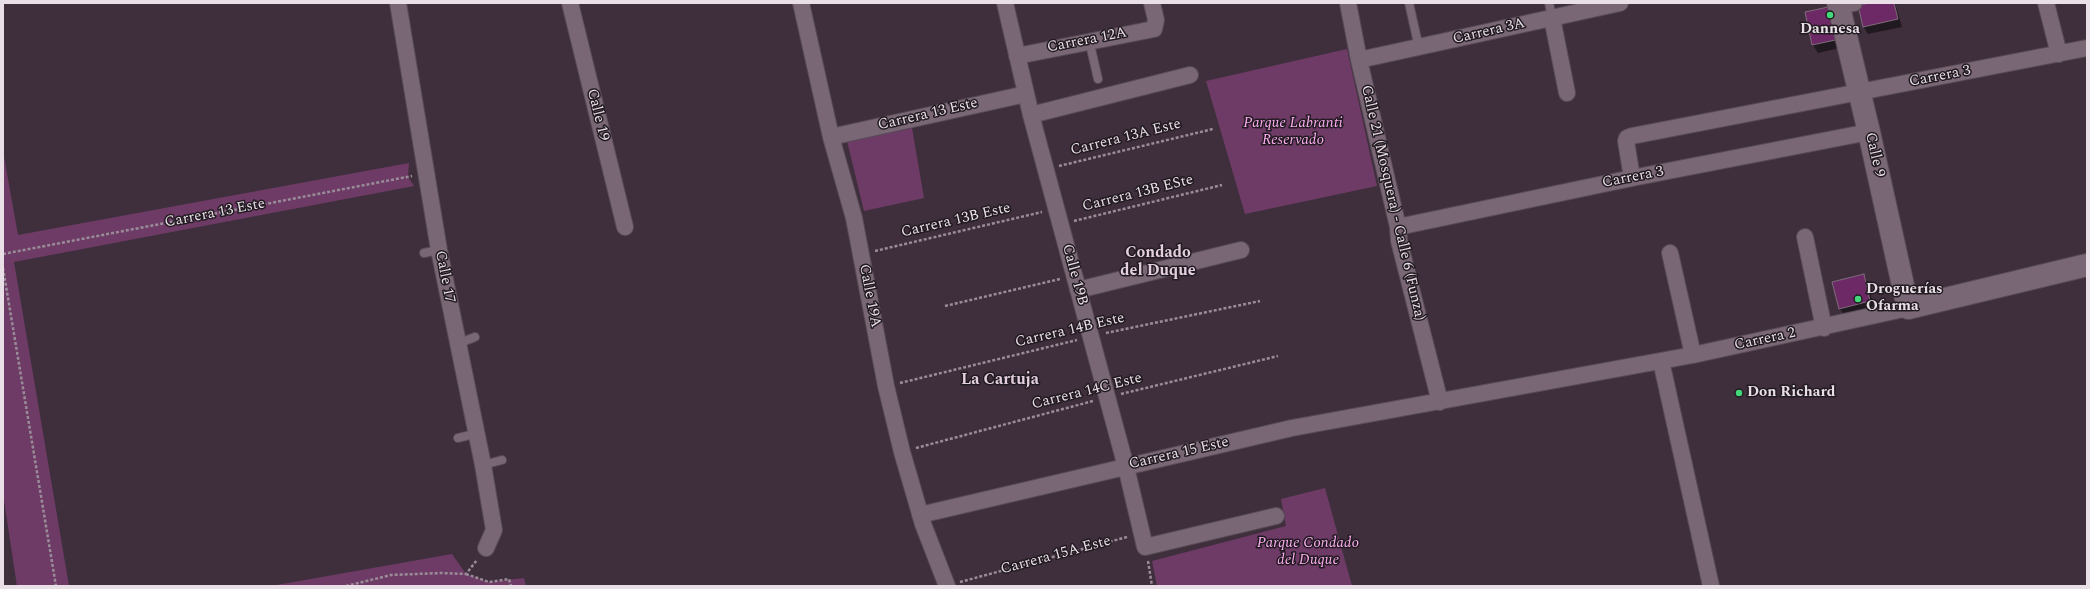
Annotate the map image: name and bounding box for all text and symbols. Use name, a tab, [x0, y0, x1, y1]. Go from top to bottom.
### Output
marker: Dannesa	[1825, 10, 1835, 20]
street label: Carrera 3A	[1451, 15, 1527, 49]
place label: Dannesa	[1800, 21, 1860, 39]
street label: Carrera 12A	[1046, 24, 1128, 58]
street label: Carrera 3	[1908, 62, 1972, 92]
street label: Calle 21 (Mosquera) - Calle 6 (Funza)	[1356, 83, 1428, 323]
street label: Calle 19	[582, 87, 612, 143]
street label: Carrera 13 Este	[876, 95, 980, 135]
park label: Parque Labranti Reservado	[1243, 115, 1343, 150]
street label: Carrera 13A Este	[1069, 116, 1183, 160]
street label: Calle 9	[1860, 131, 1888, 179]
street label: Carrera 3	[1601, 163, 1665, 193]
street label: Carrera 13B ESte	[1081, 172, 1195, 216]
street label: Carrera 13 Este	[163, 195, 267, 233]
street label: Carrera 13B Este	[899, 200, 1013, 242]
street label: Calle 19B	[1057, 242, 1091, 308]
district label: Condado del Duque	[1120, 244, 1196, 282]
street label: Calle 17	[430, 249, 458, 305]
street label: Calle 19A	[854, 263, 884, 329]
place label: Droguerías Ofarma	[1866, 281, 1943, 316]
marker: Droguerías Ofarma	[1853, 294, 1863, 304]
street label: Carrera 14B Este	[1013, 310, 1127, 352]
street label: Carrera 2	[1733, 325, 1797, 355]
street label: Carrera 14C Este	[1030, 370, 1144, 414]
district label: La Cartuja	[961, 371, 1039, 391]
place label: Don Richard	[1747, 384, 1835, 402]
marker: Don Richard	[1734, 388, 1744, 398]
street label: Carrera 15 Este	[1127, 434, 1231, 474]
street label: Carrera 15A Este	[999, 533, 1113, 579]
park label: Parque Condado del Duque	[1257, 535, 1359, 570]

